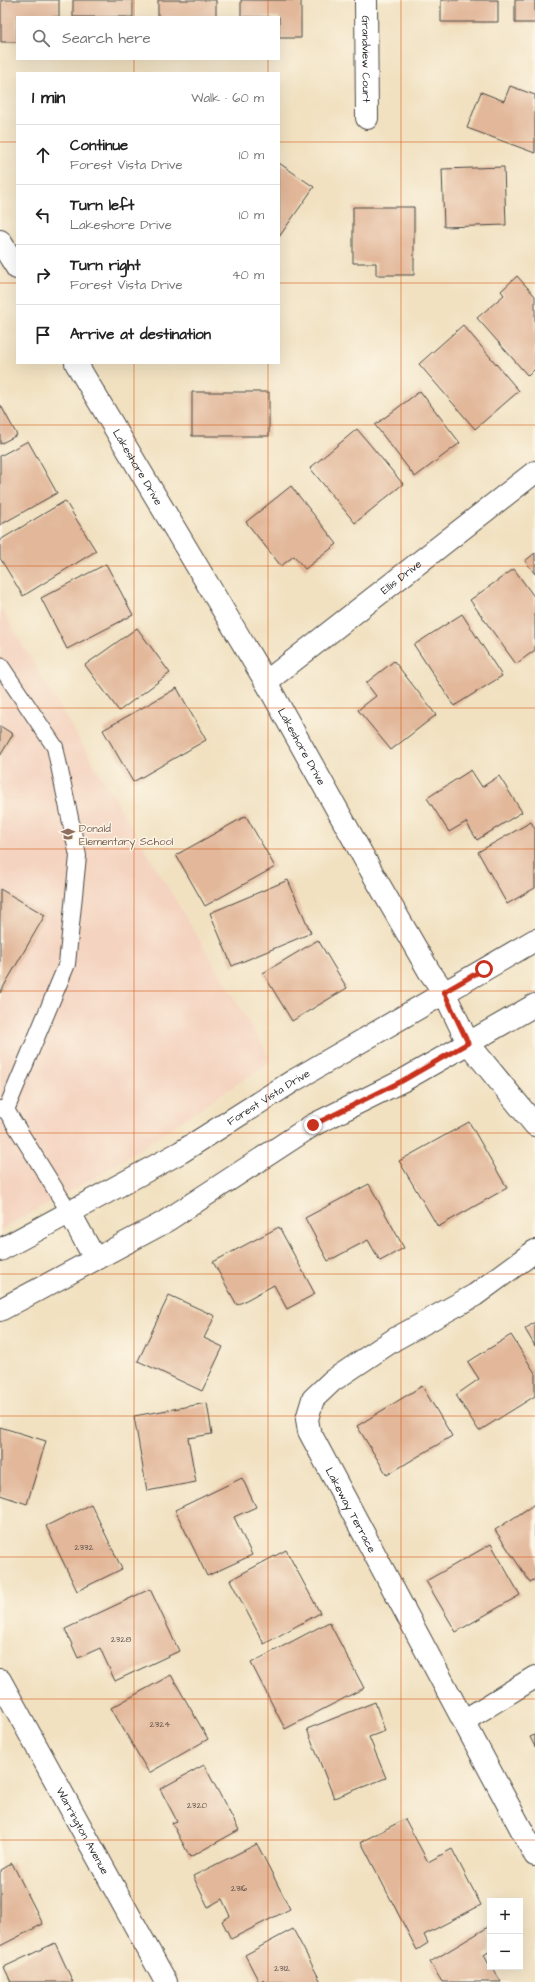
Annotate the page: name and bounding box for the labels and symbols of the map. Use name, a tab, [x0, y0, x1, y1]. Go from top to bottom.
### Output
street label: Grandview Court	[358, 15, 374, 103]
street label: Lakeshore Drive	[109, 426, 166, 508]
street label: Ellis Drive	[378, 556, 425, 598]
street label: Lakeshore Drive	[274, 705, 329, 788]
place label: Donald Elementary School	[79, 821, 174, 850]
school or university icon: Donald Elementary School	[60, 826, 76, 842]
route start	[475, 960, 493, 978]
street label: Forest Vista Drive	[224, 1066, 313, 1129]
route end	[304, 1116, 322, 1134]
street label: Lakeway Terrace	[322, 1465, 379, 1555]
house number: 2332	[74, 1541, 95, 1554]
house number: 2328	[111, 1633, 132, 1646]
house number: 2324	[149, 1718, 171, 1731]
street label: Warrington Avenue	[52, 1785, 112, 1877]
house number: 2320	[187, 1799, 208, 1812]
house number: 2316	[231, 1882, 248, 1895]
house number: 2312	[274, 1962, 291, 1975]

